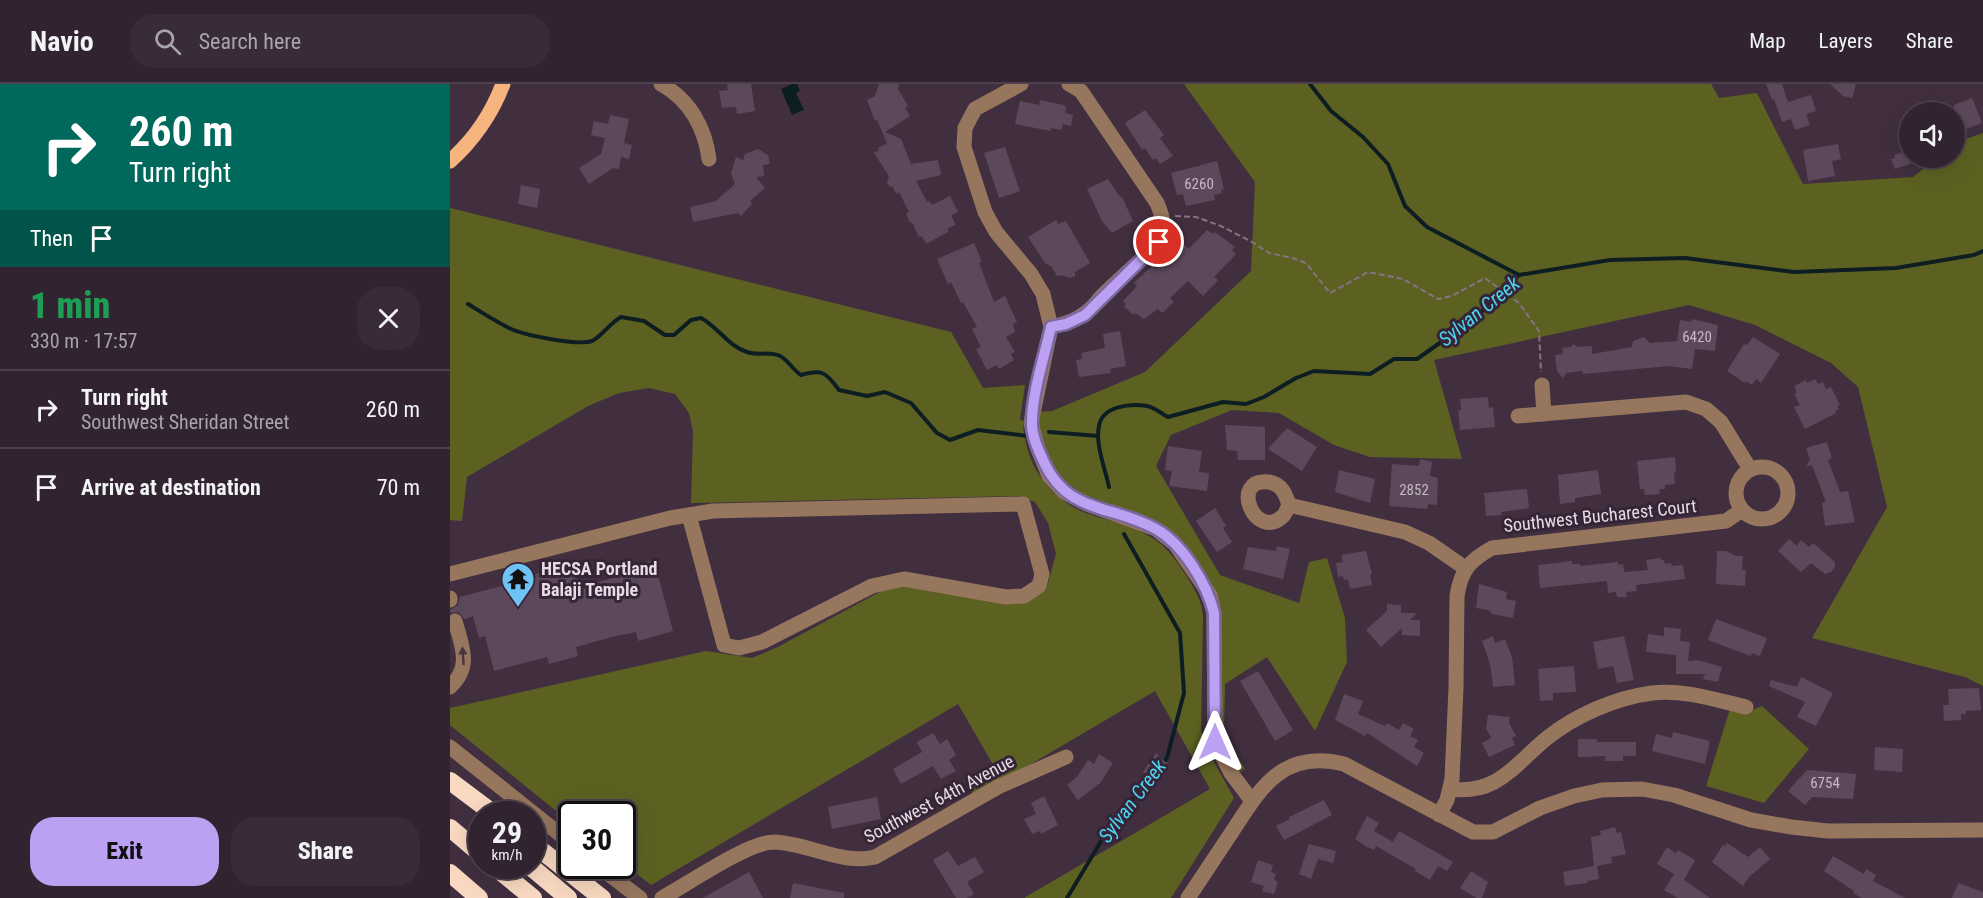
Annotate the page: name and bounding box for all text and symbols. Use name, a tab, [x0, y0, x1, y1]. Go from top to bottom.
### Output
search box	[130, 14, 550, 68]
text: Navio	[30, 25, 94, 58]
icon: search	[151, 25, 184, 58]
text: Search here	[199, 29, 301, 54]
text: Map	[1749, 29, 1786, 53]
text: Layers	[1819, 29, 1873, 53]
text: Share	[1906, 29, 1953, 53]
map controls	[1899, 102, 1965, 168]
button: sound	[1899, 102, 1965, 168]
text: 260 m	[129, 107, 234, 156]
icon: right	[30, 108, 108, 186]
text: Turn right	[129, 157, 231, 189]
house number: 6260	[1184, 175, 1214, 193]
pin	[1133, 216, 1184, 267]
icon: arrive	[85, 222, 118, 255]
icon: arrive	[1142, 225, 1175, 258]
text: Then	[30, 226, 73, 251]
water label: Sylvan Creek	[1434, 270, 1525, 351]
text: 1 min	[30, 285, 110, 327]
button: close	[357, 287, 420, 350]
house number: 6420	[1682, 328, 1712, 346]
text: 330 m · 17:57	[30, 329, 137, 353]
text: Turn right	[81, 385, 168, 410]
icon: right	[30, 393, 63, 426]
text: 260 m	[366, 397, 420, 422]
text: Southwest Sheridan Street	[81, 410, 289, 434]
icon: arrive	[30, 471, 63, 504]
text: Arrive at destination	[81, 475, 261, 500]
text: 70 m	[377, 475, 420, 500]
house number: 2852	[1399, 481, 1429, 499]
street label: Southwest Bucharest Court	[1503, 495, 1697, 536]
place label: HECSA Portland Balaji Temple	[541, 558, 658, 600]
temple icon: HECSA Portland Balaji Temple	[500, 561, 536, 608]
one-way arrow	[458, 646, 467, 665]
position arrow	[1183, 710, 1247, 774]
street label: Southwest 64th Avenue	[860, 750, 1017, 847]
water label: Sylvan Creek	[1093, 754, 1172, 847]
house number: 6754	[1810, 774, 1840, 792]
speed limit sign: 30	[558, 801, 636, 879]
text: 29	[492, 815, 522, 850]
button: Exit	[30, 817, 219, 886]
button: Share	[231, 817, 420, 886]
text: km/h	[492, 846, 522, 864]

